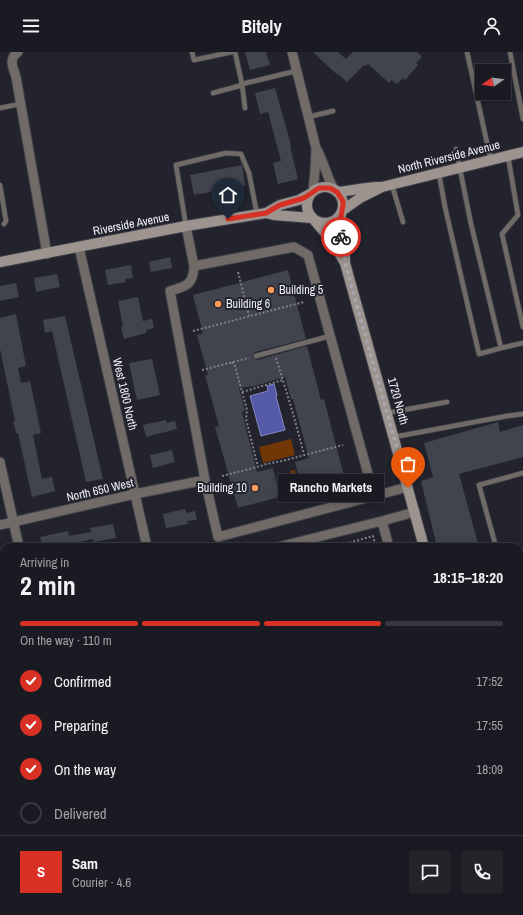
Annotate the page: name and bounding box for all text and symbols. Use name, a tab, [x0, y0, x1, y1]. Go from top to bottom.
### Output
text: Bitely	[241, 14, 282, 39]
icon: menu	[20, 15, 42, 37]
icon: person	[481, 15, 503, 37]
north arrow	[475, 64, 511, 100]
map controls	[475, 64, 511, 100]
street label: North Riverside Avenue	[396, 137, 502, 177]
pin	[211, 178, 245, 219]
icon: home	[217, 184, 239, 206]
street label: Riverside Avenue	[91, 209, 171, 239]
courier	[321, 217, 361, 257]
icon: bike	[330, 226, 352, 248]
place label: Building 5	[279, 282, 324, 298]
marker: Building 5	[266, 285, 276, 295]
place label: Building 6	[226, 296, 270, 312]
marker: Building 6	[213, 299, 223, 309]
street label: West 1800 North	[109, 356, 141, 432]
street label: 1720 North	[384, 375, 412, 427]
pin	[391, 447, 425, 488]
icon: bag	[397, 453, 419, 475]
street label: North 650 West	[65, 474, 135, 505]
callout: Rancho Markets	[278, 474, 384, 502]
text: Rancho Markets	[290, 479, 372, 496]
place label: Building 10	[197, 480, 247, 496]
marker: Building 10	[250, 483, 260, 493]
text: Arriving in	[20, 554, 69, 571]
text: 18:15–18:20	[433, 567, 503, 588]
text: 2 min	[20, 568, 76, 603]
text: On the way · 110 m	[20, 632, 112, 649]
icon: check	[20, 670, 42, 692]
text: Confirmed	[54, 671, 111, 692]
text: 17:52	[476, 673, 503, 690]
icon: check	[20, 714, 42, 736]
text: Preparing	[54, 715, 108, 736]
text: 17:55	[476, 717, 503, 734]
icon: check	[20, 758, 42, 780]
text: On the way	[54, 759, 116, 780]
text: 18:09	[476, 761, 503, 778]
text: Delivered	[54, 803, 107, 824]
button: chat	[409, 851, 451, 893]
button: phone	[461, 851, 503, 893]
text: Sam	[72, 853, 98, 874]
text: S	[37, 861, 45, 882]
text: Courier · 4.6	[72, 874, 131, 891]

